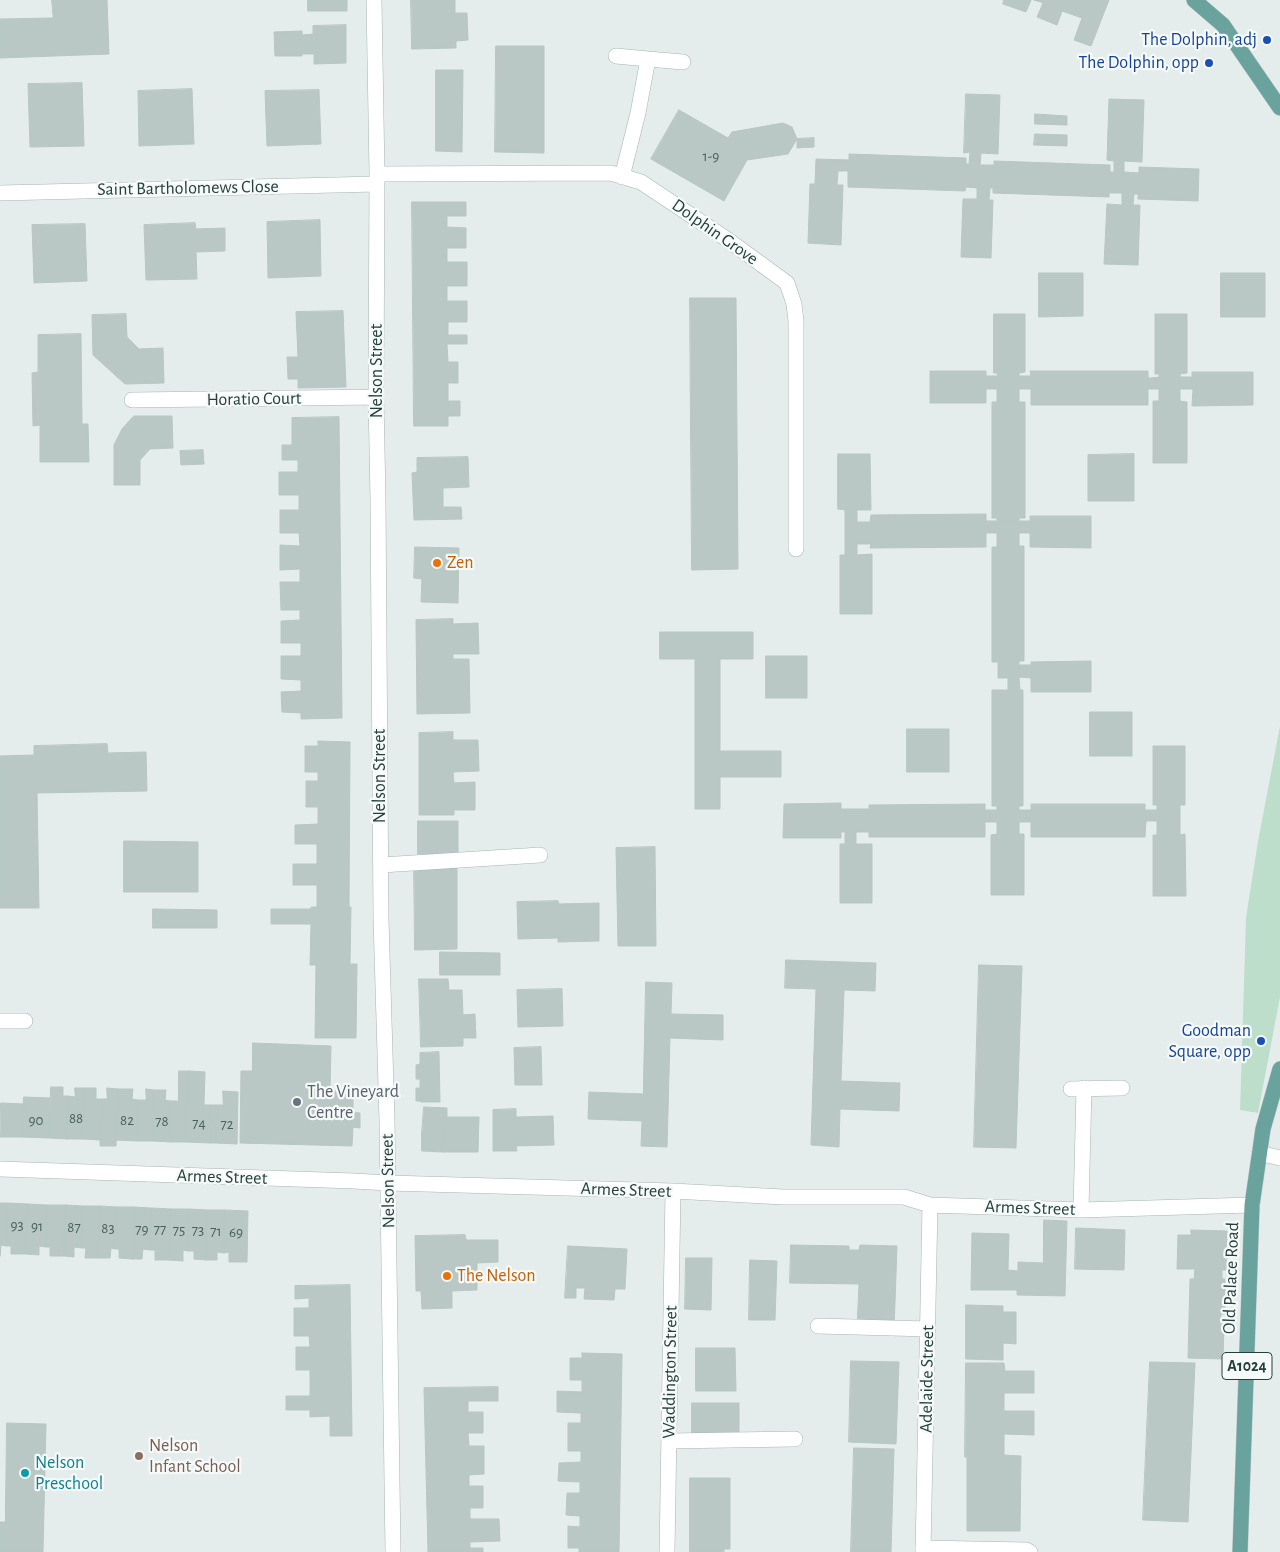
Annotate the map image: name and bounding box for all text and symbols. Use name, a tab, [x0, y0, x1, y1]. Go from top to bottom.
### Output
place label: The Dolphin, adj	[1141, 29, 1257, 51]
marker: The Dolphin, adj	[1261, 34, 1273, 46]
place label: The Dolphin, opp	[1078, 52, 1199, 74]
marker: The Dolphin, opp	[1203, 57, 1215, 69]
house number: 1-9	[703, 147, 719, 165]
street label: Saint Bartholomews Close	[97, 176, 279, 200]
street label: Dolphin Grove	[668, 194, 762, 270]
street label: Nelson Street	[366, 324, 388, 418]
street label: Horatio Court	[206, 387, 302, 411]
place label: Zen	[447, 552, 474, 574]
marker: Zen	[431, 557, 443, 569]
street label: Nelson Street	[369, 729, 391, 823]
place label: Goodman Square, opp	[1169, 1020, 1251, 1062]
marker: Goodman Square, opp	[1255, 1035, 1267, 1047]
place label: The Vineyard Centre	[307, 1081, 399, 1124]
marker: The Vineyard Centre	[291, 1096, 303, 1108]
house number: 88	[69, 1109, 83, 1127]
house number: 90	[29, 1111, 43, 1129]
house number: 82	[120, 1111, 134, 1129]
house number: 78	[155, 1112, 169, 1130]
house number: 74	[192, 1114, 206, 1132]
house number: 72	[220, 1115, 234, 1133]
street label: Nelson Street	[376, 1134, 400, 1228]
street label: Armes Street	[176, 1165, 268, 1189]
street label: Armes Street	[580, 1178, 672, 1202]
street label: Armes Street	[984, 1196, 1076, 1220]
house number: 93	[10, 1216, 24, 1234]
house number: 91	[31, 1217, 43, 1235]
house number: 87	[67, 1218, 81, 1236]
house number: 83	[101, 1219, 115, 1237]
house number: 79	[135, 1220, 149, 1238]
house number: 77	[154, 1220, 166, 1238]
house number: 75	[173, 1221, 185, 1239]
house number: 73	[192, 1221, 204, 1239]
house number: 71	[210, 1222, 222, 1240]
street label: Old Palace Road	[1218, 1222, 1244, 1334]
house number: 69	[229, 1223, 243, 1241]
place label: The Nelson	[457, 1265, 536, 1287]
marker: The Nelson	[441, 1270, 453, 1282]
street label: Waddington Street	[658, 1305, 682, 1439]
street label: Adelaide Street	[915, 1325, 939, 1433]
road number: A1024	[1222, 1352, 1272, 1380]
place label: Nelson Infant School	[149, 1435, 241, 1478]
marker: Nelson Infant School	[133, 1450, 145, 1462]
place label: Nelson Preschool	[35, 1452, 103, 1495]
marker: Nelson Preschool	[19, 1467, 31, 1479]

